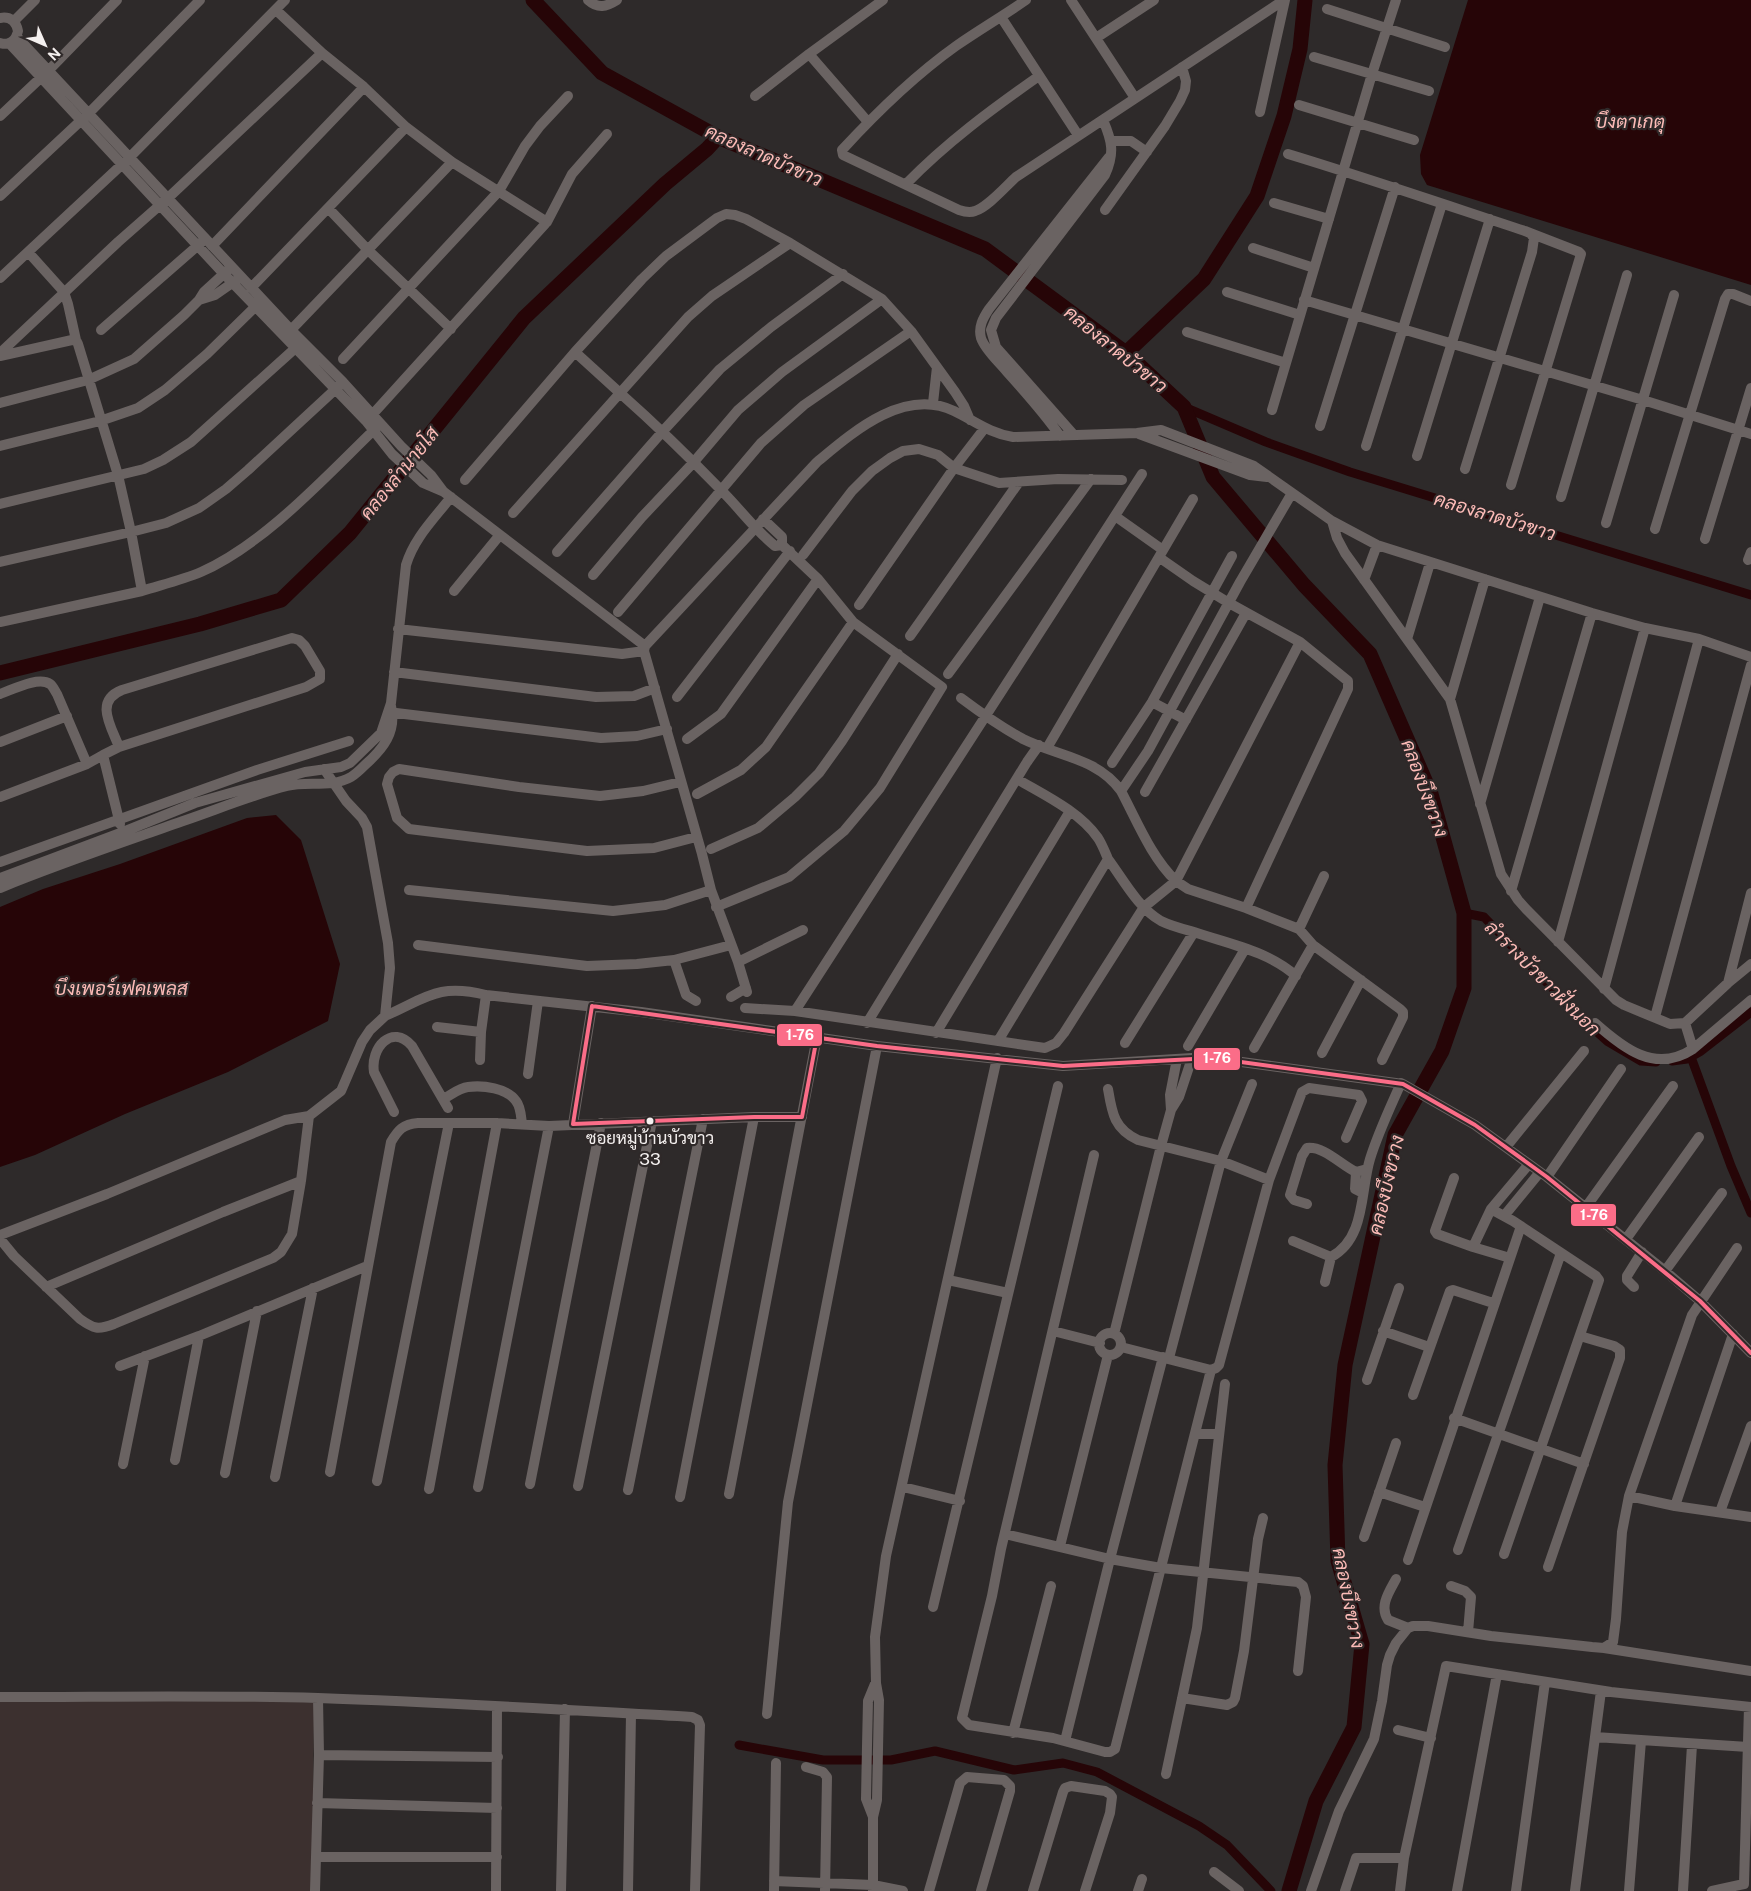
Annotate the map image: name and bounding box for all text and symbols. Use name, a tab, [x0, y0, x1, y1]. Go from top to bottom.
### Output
north arrow	[20, 20, 70, 70]
text: N	[45, 45, 64, 64]
water label: บึงตาเกตุ	[1595, 110, 1665, 134]
water label: คลองลาดบัวขาว	[702, 119, 826, 191]
water label: คลองลาดบัวขาว	[1060, 301, 1172, 397]
water label: คลองลำนายโส	[354, 421, 444, 524]
water label: คลองลาดบัวขาว	[1432, 487, 1558, 545]
water label: คลองบึงขวาง	[1397, 736, 1453, 840]
water label: ลำรางบัวขาวฝั่งนอก	[1481, 912, 1609, 1040]
water label: บึงเพอร์เฟคเพลส	[54, 976, 189, 999]
line badge: 1-76	[776, 1023, 823, 1047]
text: 1-76	[786, 1027, 814, 1043]
line badge: 1-76	[1193, 1047, 1241, 1071]
text: 1-76	[1203, 1050, 1231, 1066]
marker: ซอยหมู่บ้านบัวขาว 33	[645, 1116, 655, 1126]
place label: ซอยหมู่บ้านบัวขาว 33	[586, 1128, 714, 1169]
water label: คลองบึงขวาง	[1364, 1132, 1408, 1237]
line badge: 1-76	[1570, 1203, 1617, 1227]
text: 1-76	[1580, 1207, 1608, 1223]
water label: คลองบึงขวาง	[1328, 1546, 1370, 1651]

